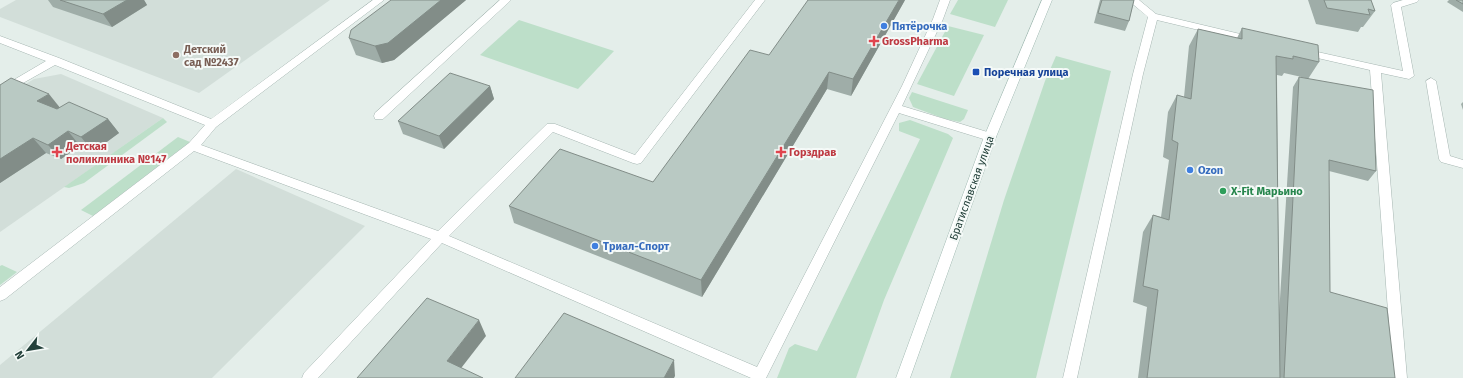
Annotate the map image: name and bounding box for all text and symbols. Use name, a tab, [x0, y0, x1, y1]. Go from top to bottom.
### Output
place label: Пятёрочка	[892, 20, 947, 33]
marker: Пятёрочка	[879, 21, 889, 31]
place label: GrossPharma	[882, 35, 949, 48]
marker: GrossPharma	[869, 36, 879, 46]
place label: Детский сад №2437	[183, 43, 239, 69]
marker: Детский сад №2437	[171, 50, 181, 60]
place label: Поречная улица	[984, 66, 1068, 79]
marker: Поречная улица	[971, 67, 981, 77]
street label: Братиславская улица	[947, 134, 997, 242]
place label: Детская поликлиника №147	[65, 140, 166, 166]
marker: Детская поликлиника №147	[51, 146, 63, 158]
place label: Горздрав	[789, 146, 836, 159]
marker: Горздрав	[776, 147, 786, 157]
place label: Ozon	[1198, 164, 1223, 177]
marker: Ozon	[1185, 165, 1195, 175]
place label: X-Fit Марьино	[1230, 185, 1303, 198]
marker: X-Fit Марьино	[1218, 186, 1228, 196]
place label: Триал-Спорт	[603, 240, 670, 253]
marker: Триал-Спорт	[590, 241, 600, 251]
north arrow	[8, 330, 48, 370]
text: N	[12, 348, 27, 361]

